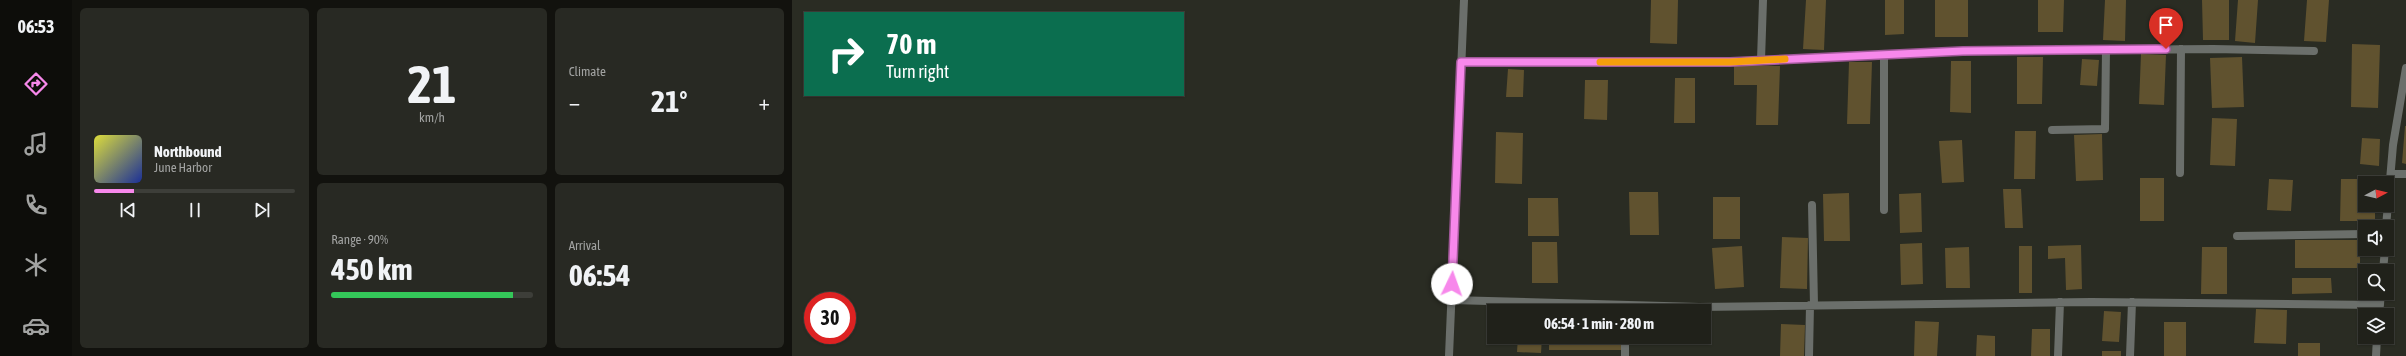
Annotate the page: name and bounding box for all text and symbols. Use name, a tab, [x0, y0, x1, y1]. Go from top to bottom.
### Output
pin	[2149, 8, 2183, 49]
icon: arrive	[2155, 14, 2177, 36]
text: 06:53	[17, 16, 55, 37]
icon: right	[820, 28, 872, 80]
text: 70 m	[886, 28, 936, 60]
text: 21	[408, 54, 456, 114]
text: Turn right	[886, 61, 949, 82]
text: Climate	[569, 64, 606, 79]
icon: directions	[22, 70, 50, 98]
text: 21°	[651, 84, 688, 118]
text: −	[569, 89, 580, 115]
text: +	[759, 89, 770, 115]
text: km/h	[419, 110, 445, 125]
icon: music	[22, 130, 50, 158]
text: Northbound	[154, 143, 222, 160]
text: June Harbor	[154, 160, 212, 175]
north arrow	[2358, 176, 2394, 212]
map controls	[2358, 176, 2394, 344]
icon: phone	[22, 191, 50, 219]
icon: previous	[117, 199, 139, 221]
icon: pause	[184, 199, 206, 221]
icon: next	[251, 199, 273, 221]
button: sound	[2358, 220, 2394, 256]
text: Range · 90%	[331, 232, 388, 247]
text: Arrival	[569, 238, 600, 253]
icon: climate	[22, 251, 50, 279]
text: 450 km	[331, 252, 413, 286]
text: 06:54	[569, 258, 630, 292]
position arrow	[1431, 263, 1473, 305]
button: search	[2358, 264, 2394, 300]
speed limit sign: 30	[804, 292, 856, 344]
button: layers	[2358, 308, 2394, 344]
icon: car	[22, 312, 50, 340]
text: 06:54 · 1 min · 280 m	[1544, 315, 1654, 332]

